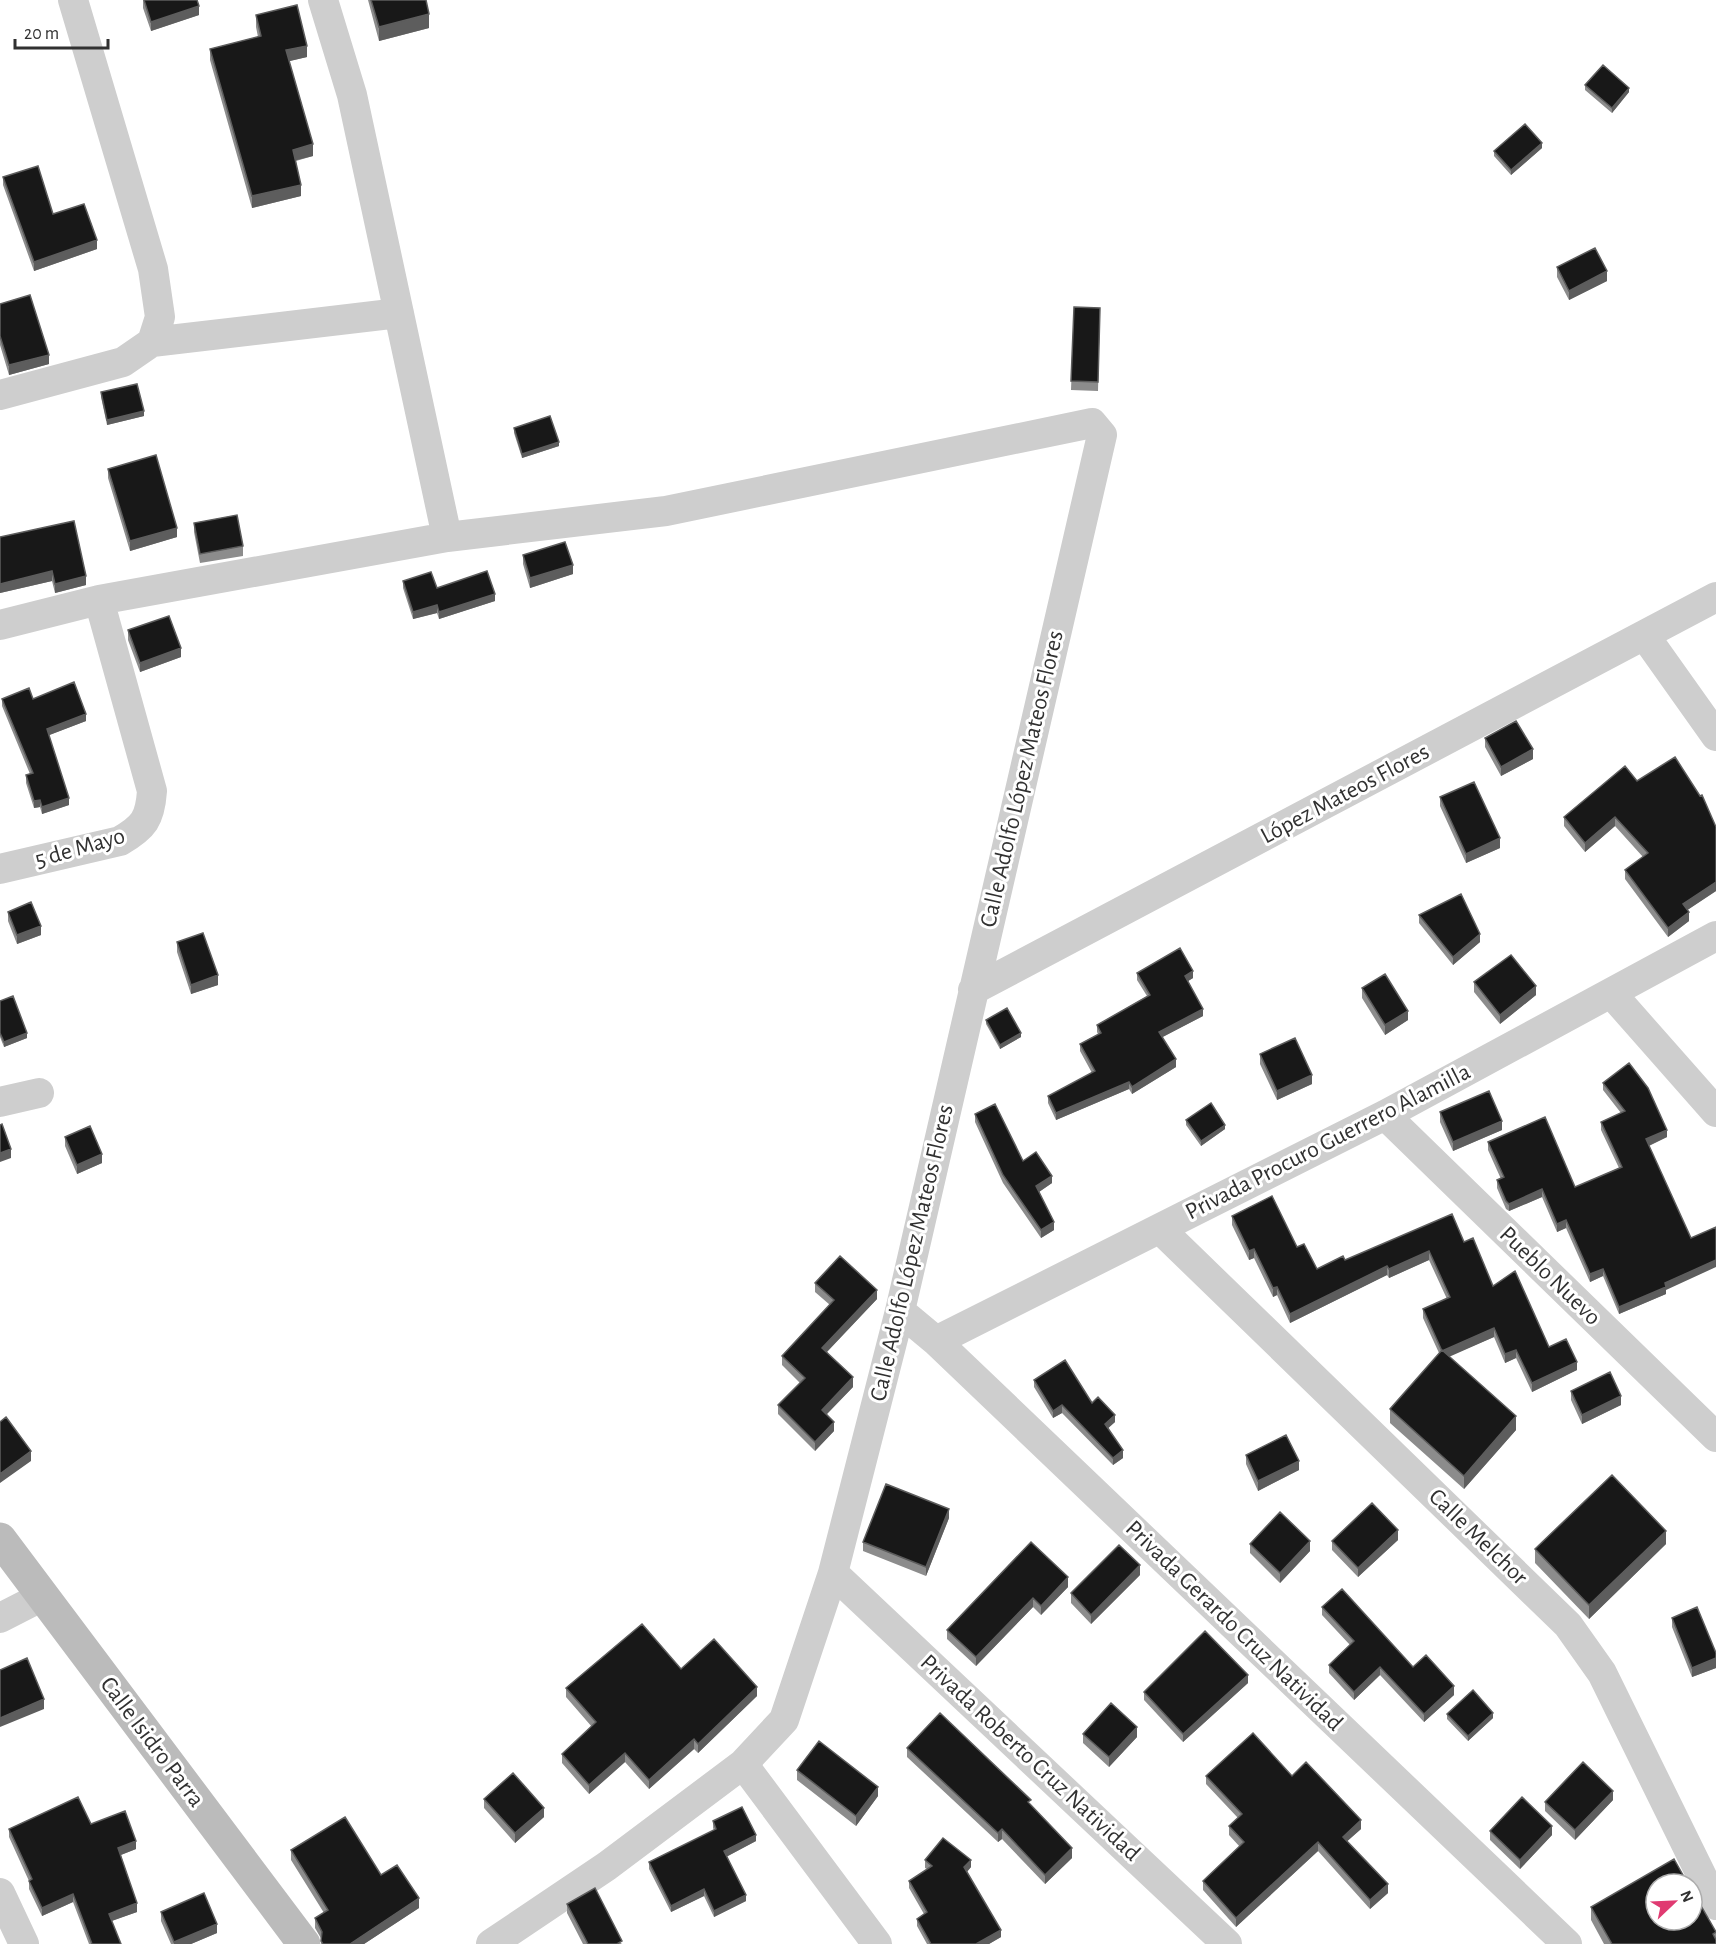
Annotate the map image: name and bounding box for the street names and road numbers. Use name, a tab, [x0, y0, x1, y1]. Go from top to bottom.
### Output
street label: Calle Adolfo López Mateos Flores	[976, 628, 1068, 930]
street label: López Mateos Flores	[1257, 740, 1433, 848]
street label: 5 de Mayo	[32, 824, 128, 872]
street label: Privada Procuro Guerrero Alamilla	[1182, 1060, 1474, 1224]
street label: Calle Adolfo López Mateos Flores	[866, 1102, 958, 1404]
street label: Pueblo Nuevo	[1495, 1222, 1605, 1330]
street label: Calle Melchor	[1424, 1484, 1532, 1590]
street label: Privada Gerardo Cruz Natividad	[1121, 1516, 1347, 1736]
street label: Privada Roberto Cruz Natividad	[916, 1650, 1144, 1866]
street label: Calle Isidro Parra	[95, 1672, 209, 1812]

